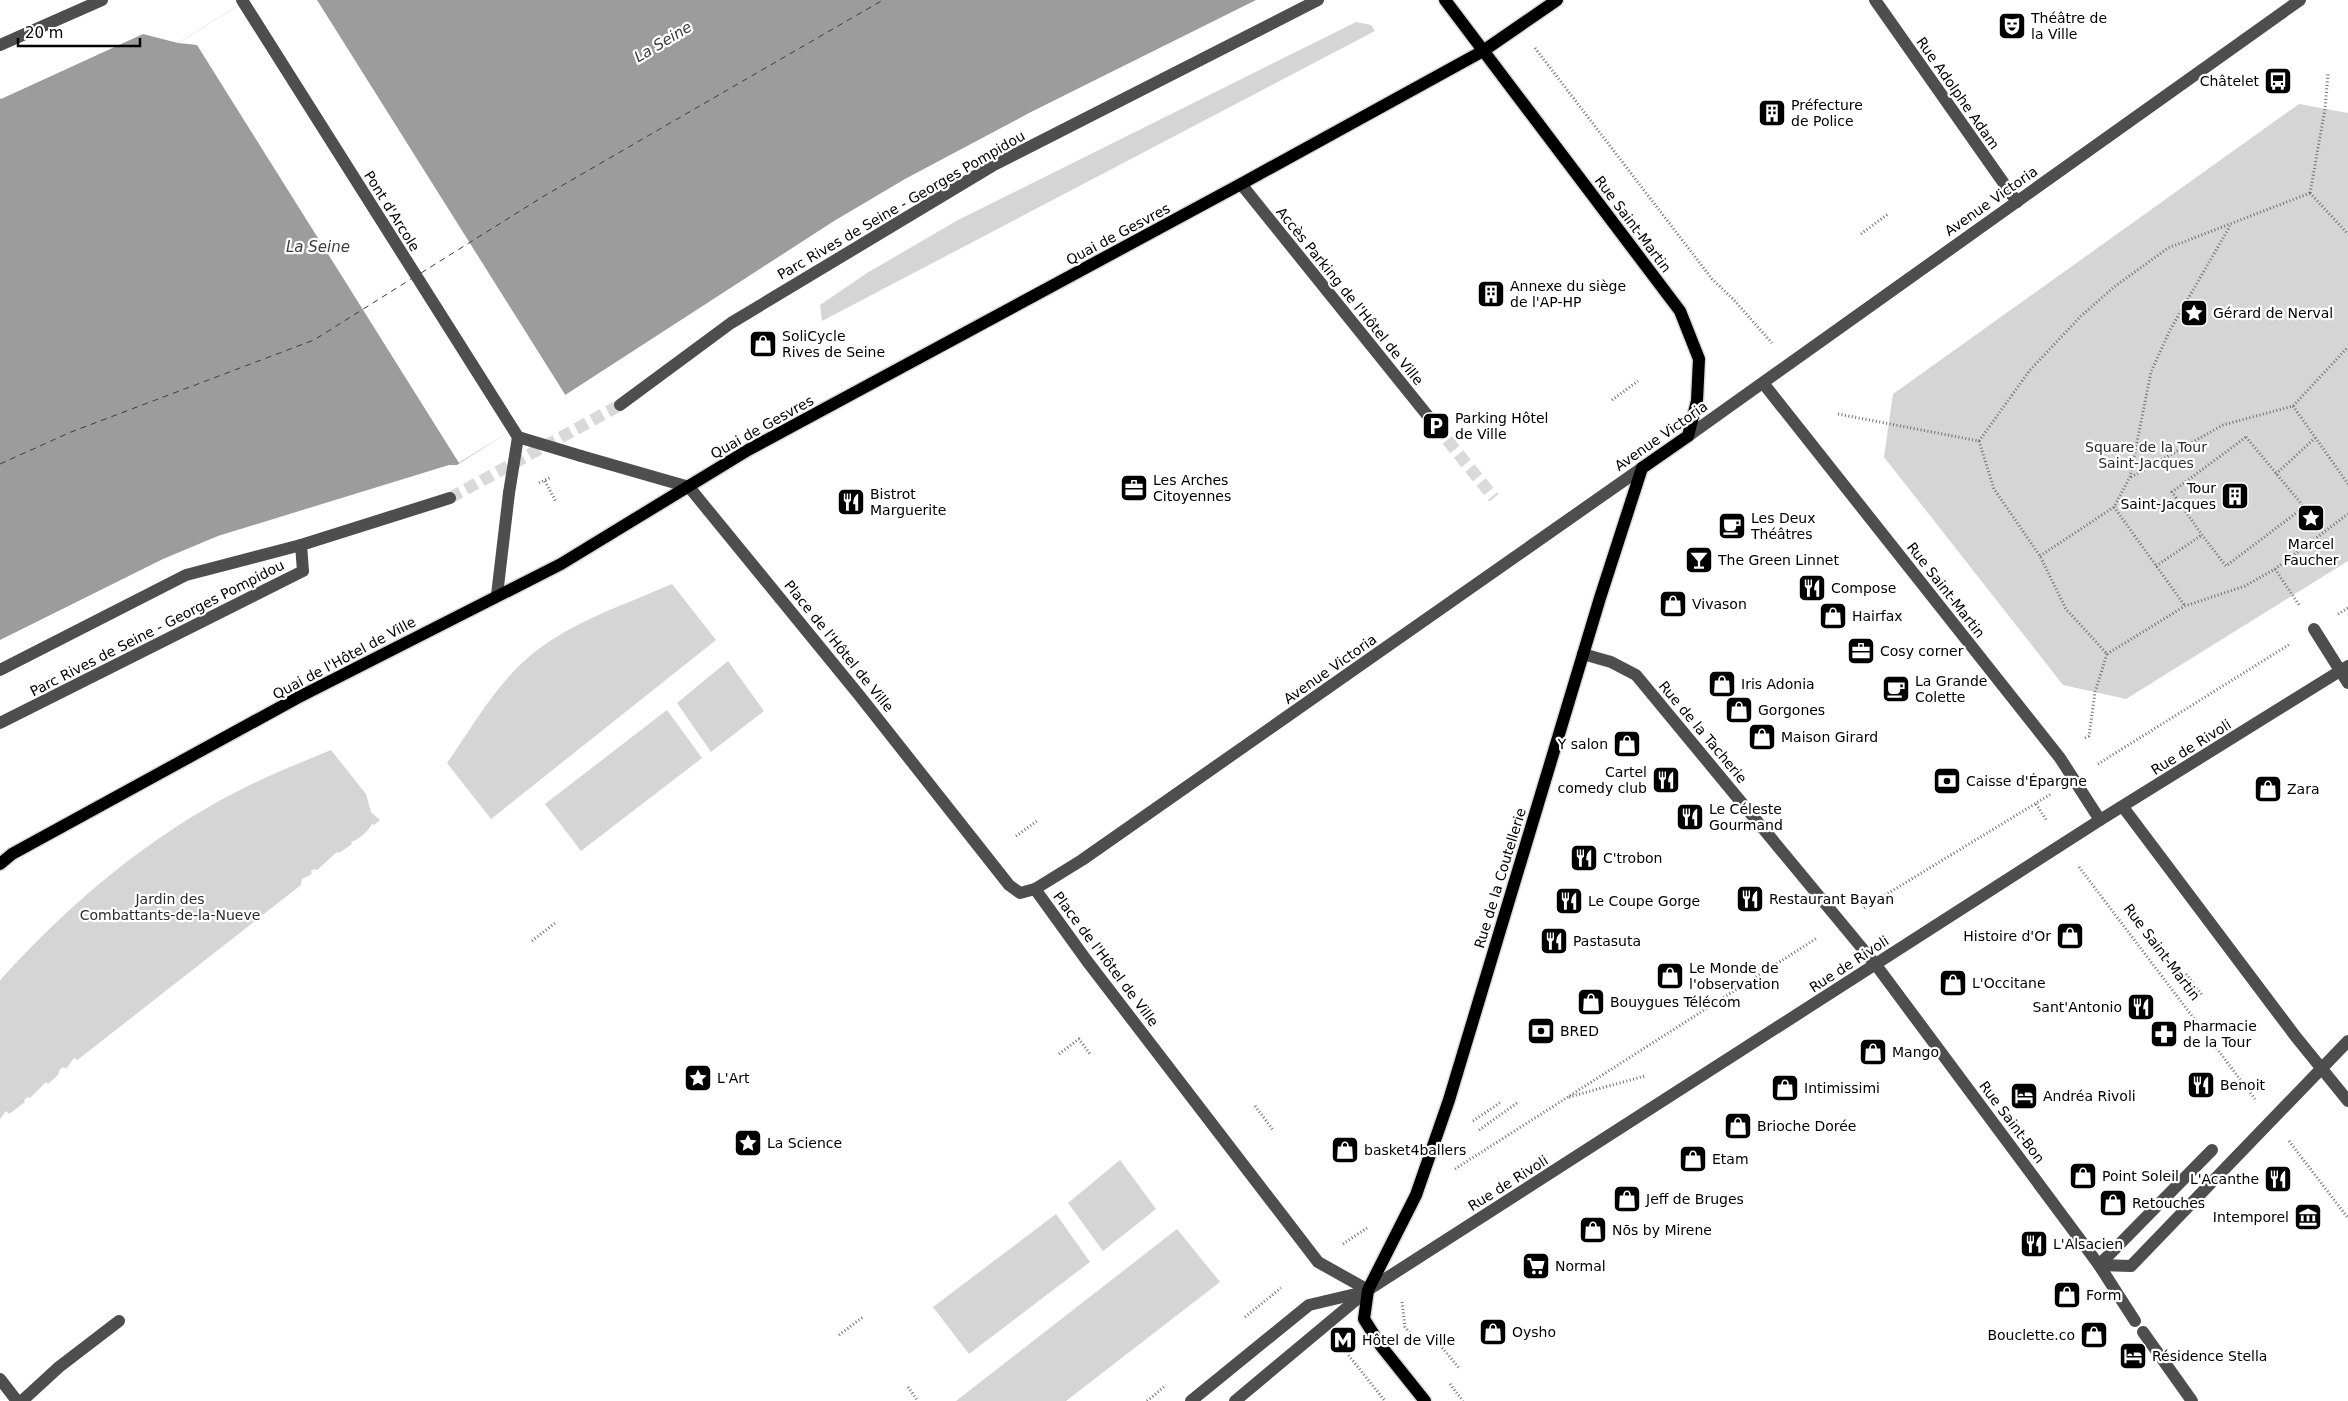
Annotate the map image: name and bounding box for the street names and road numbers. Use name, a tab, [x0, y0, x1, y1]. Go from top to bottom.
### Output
street label: Rue Adolphe Adam	[1913, 34, 2003, 152]
street label: Parc Rives de Seine - Georges Pompidou	[774, 127, 1028, 283]
street label: Avenue Victoria	[1942, 163, 2040, 239]
street label: Pont d'Arcole	[361, 168, 423, 254]
street label: Rue Saint-Martin	[1592, 173, 1674, 275]
street label: Quai de Gesvres	[1063, 200, 1173, 268]
street label: Accès Parking de l'Hôtel de Ville	[1273, 204, 1427, 388]
street label: Quai de Gesvres	[708, 392, 816, 462]
street label: Avenue Victoria	[1612, 398, 1710, 474]
street label: Rue Saint-Martin	[1904, 539, 1988, 641]
street label: Parc Rives de Seine - Georges Pompidou	[27, 557, 287, 699]
street label: Place de l'Hôtel de Ville	[781, 577, 897, 715]
street label: Quai de l'Hôtel de Ville	[270, 613, 418, 703]
street label: Avenue Victoria	[1281, 631, 1379, 707]
street label: Rue de la Tacherie	[1656, 678, 1750, 786]
street label: Rue de Rivoli	[2148, 716, 2234, 778]
street label: Rue de la Coutellerie	[1471, 806, 1529, 950]
street label: Place de l'Hôtel de Ville	[1050, 889, 1162, 1029]
street label: Rue Saint-Martin	[2121, 901, 2203, 1003]
street label: Rue de Rivoli	[1806, 932, 1892, 996]
street label: Rue Saint-Bon	[1976, 1078, 2048, 1166]
street label: Rue de Rivoli	[1465, 1152, 1551, 1214]

